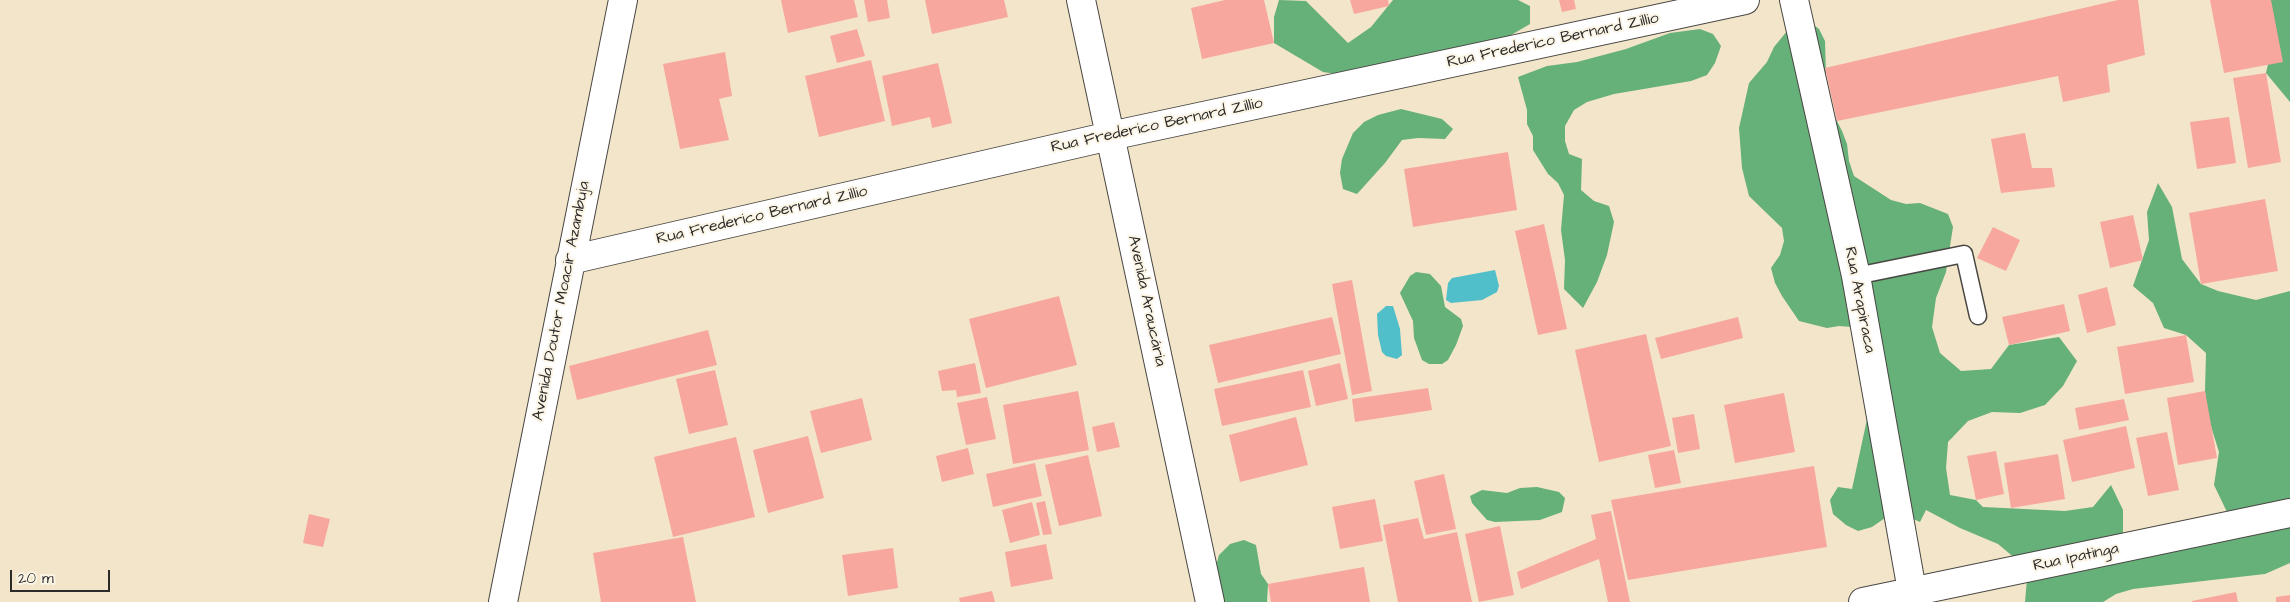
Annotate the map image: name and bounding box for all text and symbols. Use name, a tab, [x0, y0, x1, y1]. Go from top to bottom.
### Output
street label: Rua Frederico Bernard Zillio	[1445, 9, 1661, 73]
street label: Rua Frederico Bernard Zillio	[1049, 94, 1265, 158]
street label: Avenida Doutor Moacir Azambuja	[529, 180, 595, 422]
street label: Rua Frederico Bernard Zillio	[655, 182, 869, 250]
street label: Avenida Araucária	[1123, 234, 1169, 368]
street label: Rua Arapiraca	[1839, 245, 1879, 355]
street label: Rua Ipatinga	[2032, 540, 2120, 576]
scale bar	[12, 560, 112, 592]
text: 20 m	[18, 568, 54, 589]

